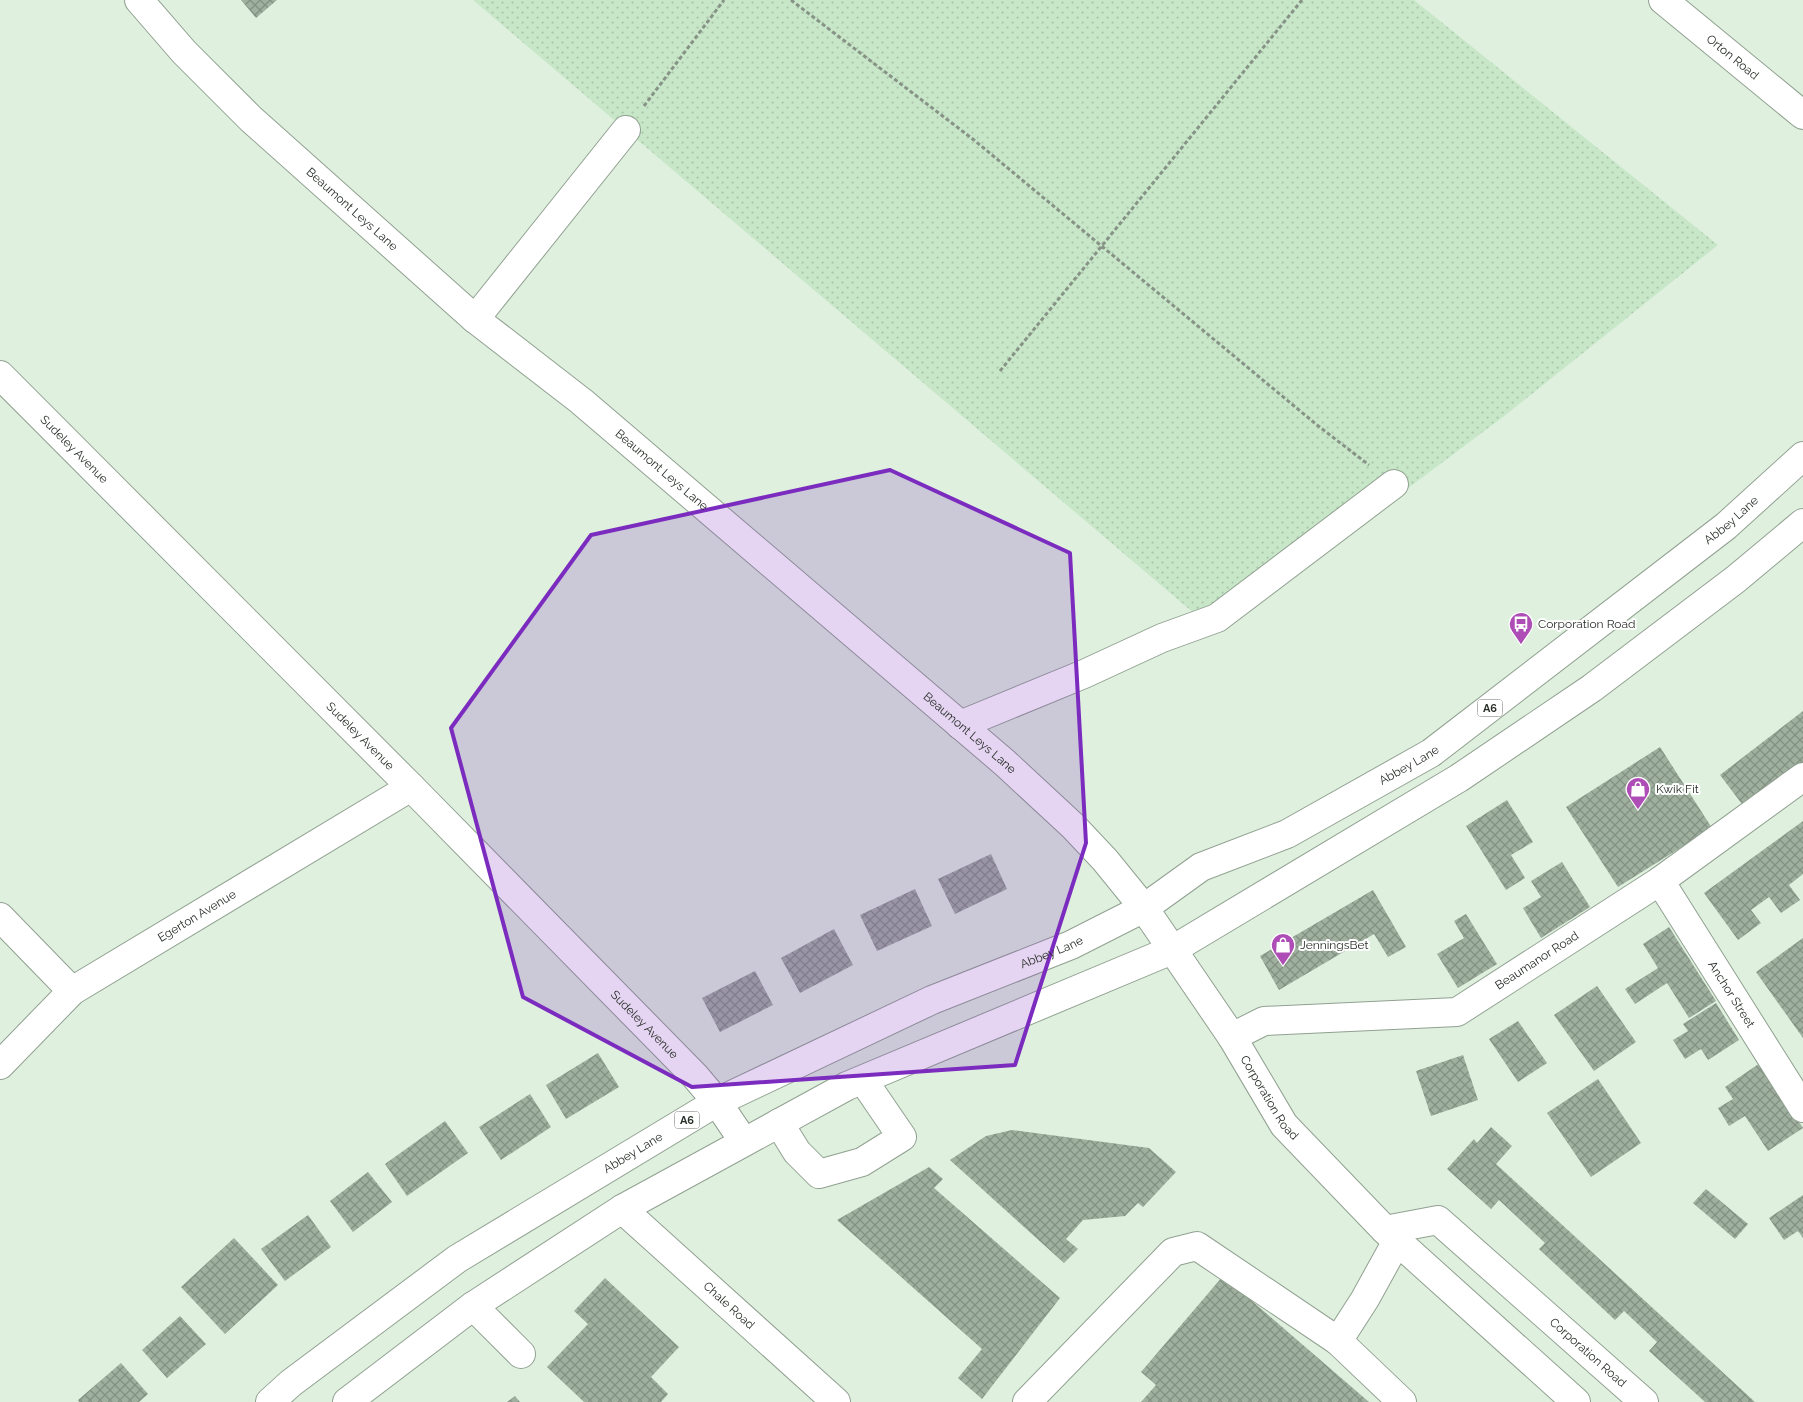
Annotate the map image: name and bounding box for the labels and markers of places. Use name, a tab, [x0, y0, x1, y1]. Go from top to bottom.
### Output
bus stop icon: Corporation Road	[1508, 611, 1534, 645]
place label: Corporation Road	[1538, 617, 1635, 631]
shop icon: Kwik Fit	[1625, 776, 1651, 810]
place label: Kwik Fit	[1656, 782, 1699, 796]
shop icon: JenningsBet	[1270, 932, 1296, 966]
place label: JenningsBet	[1300, 938, 1368, 952]

